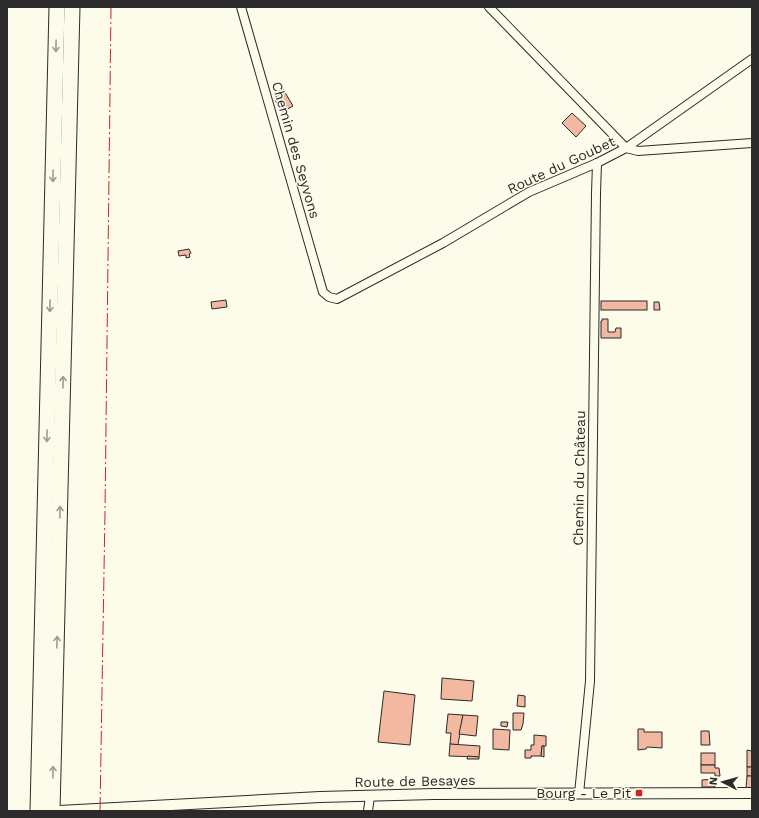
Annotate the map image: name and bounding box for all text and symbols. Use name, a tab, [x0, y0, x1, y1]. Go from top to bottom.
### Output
one-way arrow	[52, 39, 60, 52]
street label: Chemin des Seyvons	[269, 80, 323, 220]
street label: Route du Goubet	[505, 133, 617, 197]
one-way arrow	[49, 169, 57, 182]
one-way arrow	[46, 299, 54, 312]
one-way arrow	[59, 376, 67, 389]
street label: Chemin du Château	[570, 410, 588, 546]
one-way arrow	[43, 429, 51, 442]
one-way arrow	[56, 506, 64, 519]
one-way arrow	[53, 636, 60, 649]
north arrow	[703, 762, 743, 802]
one-way arrow	[50, 766, 57, 779]
street label: Route de Besayes	[354, 772, 476, 790]
text: N	[707, 776, 720, 786]
place label: Bourg - Le Pit	[536, 785, 631, 801]
marker: Bourg - Le Pit	[634, 788, 644, 798]

